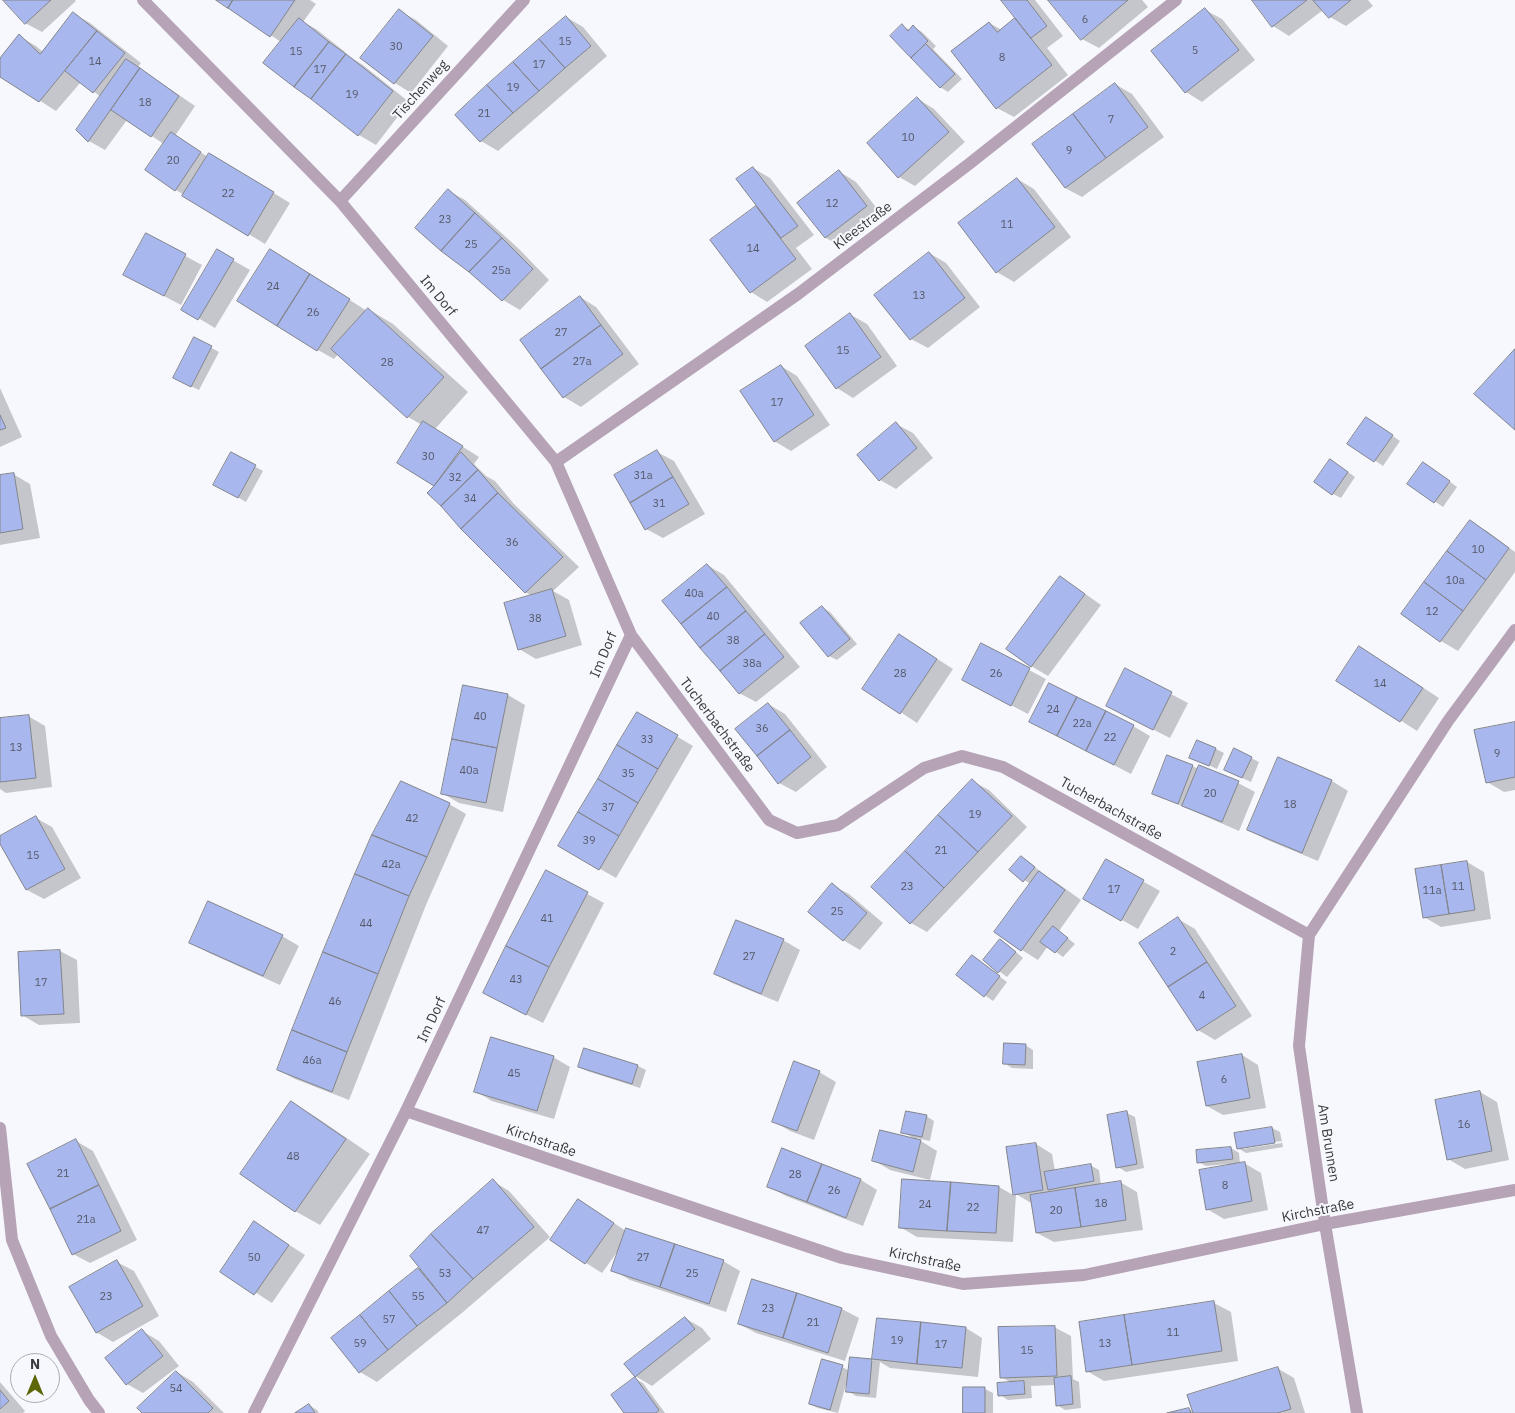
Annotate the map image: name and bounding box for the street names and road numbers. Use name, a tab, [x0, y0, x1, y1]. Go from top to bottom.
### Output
street label: Tischenweg	[390, 57, 452, 123]
street label: Kleestraße	[830, 199, 896, 253]
street label: Im Dorf	[416, 272, 460, 320]
street label: Im Dorf	[587, 630, 621, 680]
street label: Tucherbachstraße	[676, 674, 758, 776]
street label: Tucherbachstraße	[1057, 774, 1165, 844]
street label: Im Dorf	[414, 995, 450, 1045]
street label: Am Brunnen	[1314, 1103, 1342, 1183]
street label: Kirchstraße	[504, 1121, 578, 1161]
street label: Kirchstraße	[1280, 1196, 1356, 1226]
street label: Kirchstraße	[887, 1244, 963, 1276]

